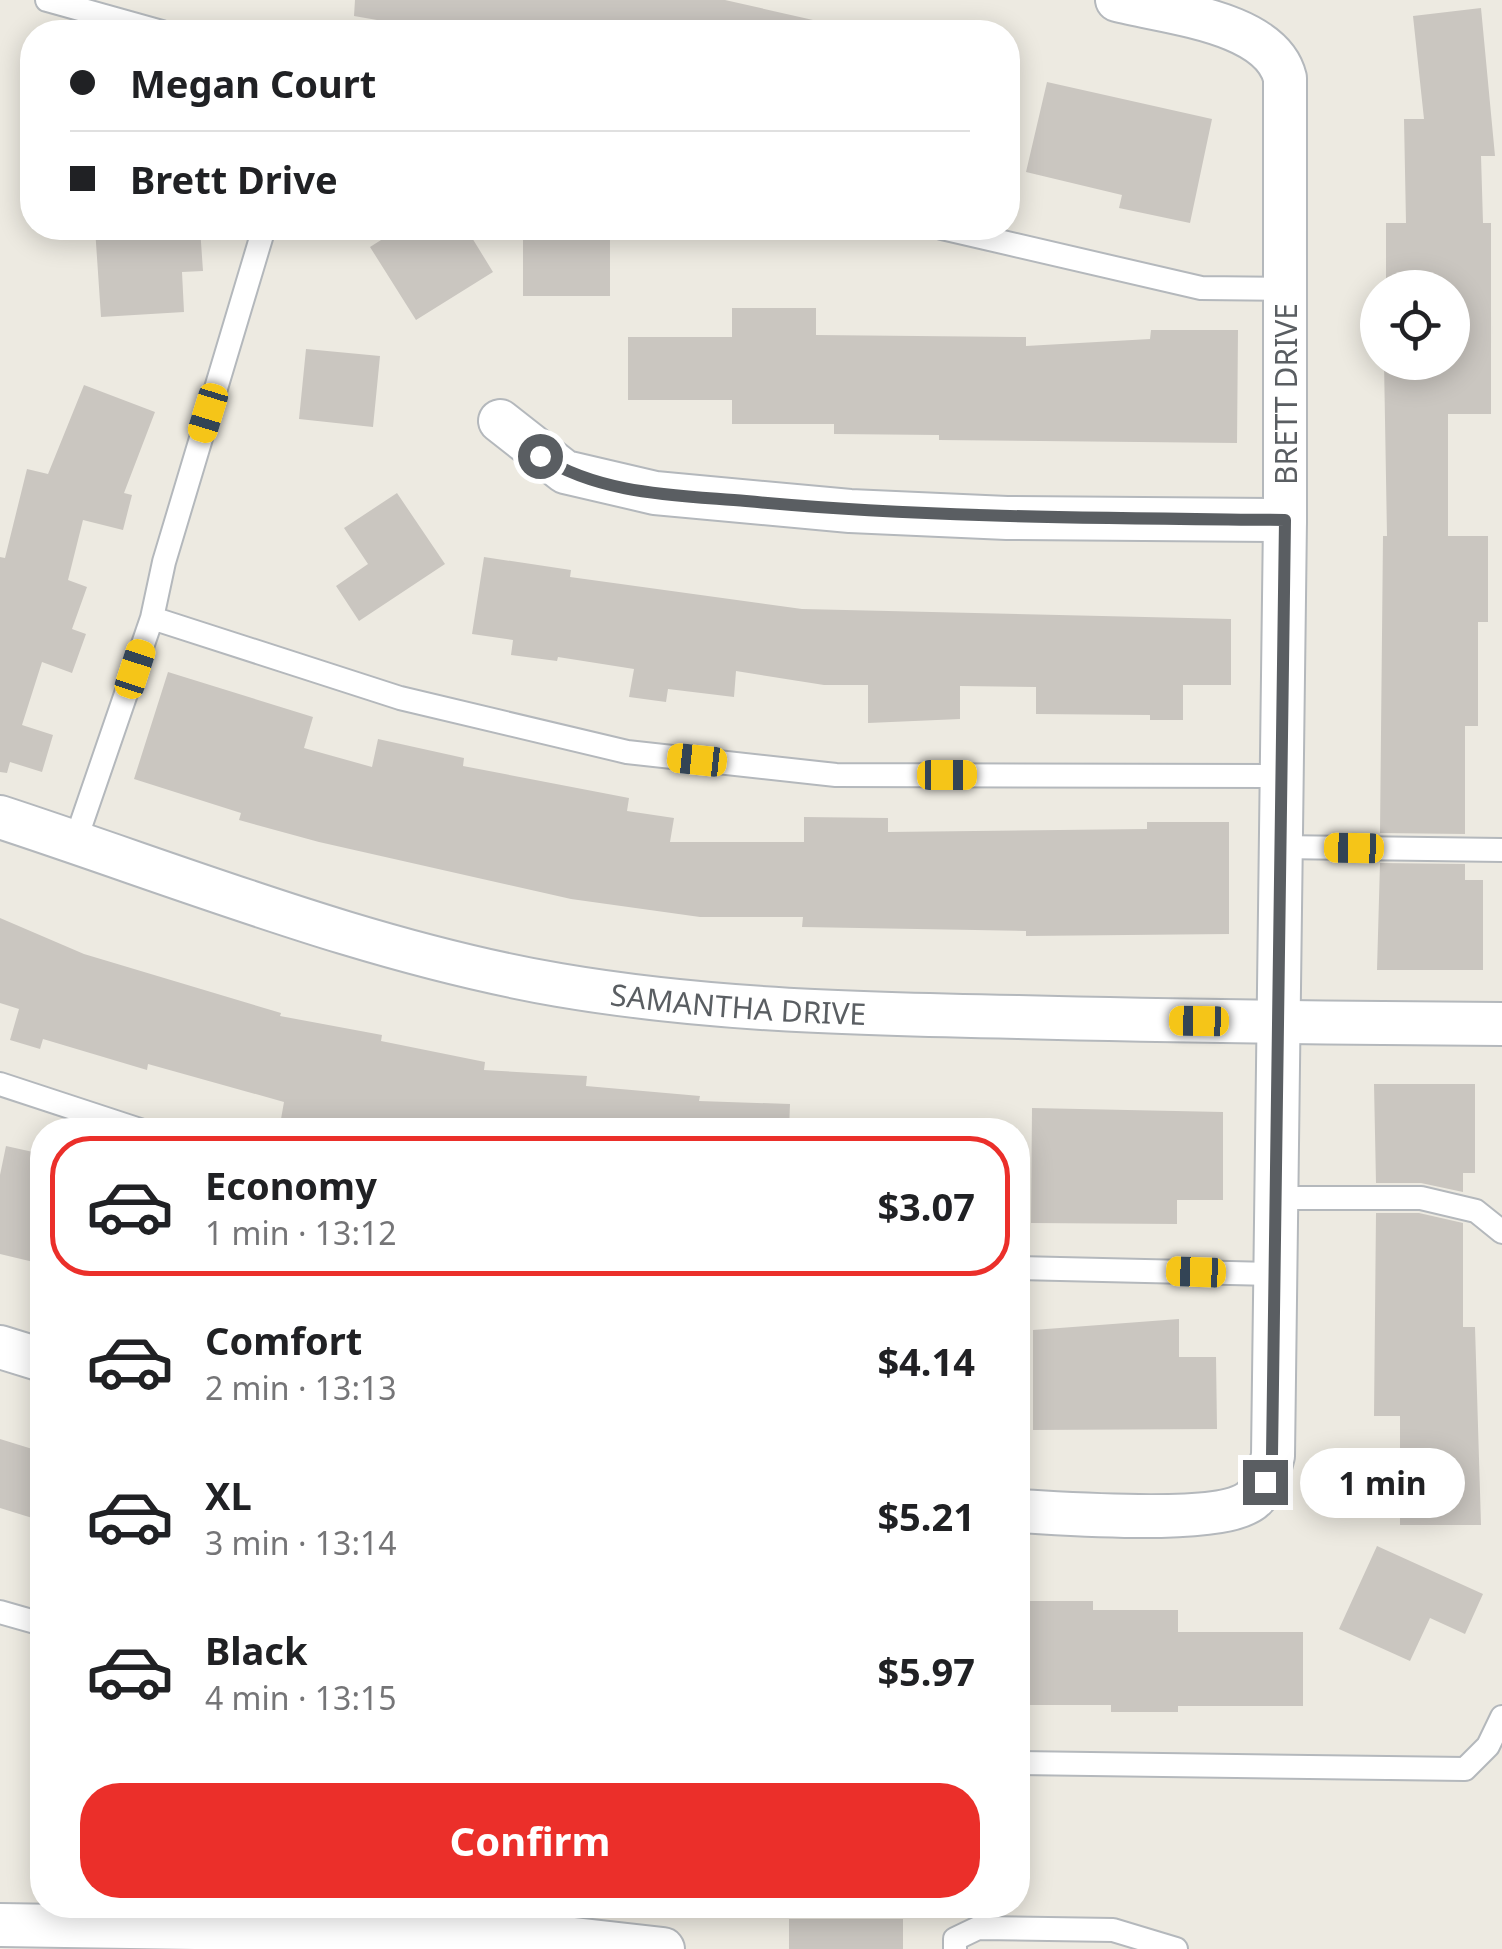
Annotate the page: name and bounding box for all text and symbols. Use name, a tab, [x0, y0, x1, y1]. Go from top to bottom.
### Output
text: Megan Court	[130, 57, 376, 109]
text: Brett Drive	[130, 153, 338, 205]
map controls	[1360, 270, 1470, 380]
button: locate	[1360, 270, 1470, 380]
street label: BRETT DRIVE	[1265, 303, 1306, 485]
car	[185, 380, 231, 446]
route start	[518, 434, 563, 479]
car	[111, 636, 159, 702]
car	[666, 742, 728, 778]
car	[917, 760, 977, 790]
car	[1324, 832, 1384, 864]
street label: SAMANTHA DRIVE	[608, 973, 867, 1034]
car	[1169, 1005, 1229, 1037]
text: Economy	[205, 1159, 377, 1211]
icon: car	[85, 1161, 175, 1251]
text: $3.07	[877, 1180, 975, 1232]
text: 1 min · 13:12	[205, 1211, 397, 1254]
car	[1165, 1256, 1227, 1288]
text: Comfort	[205, 1314, 362, 1366]
icon: car	[85, 1316, 175, 1406]
text: $4.14	[877, 1335, 975, 1387]
text: 2 min · 13:13	[205, 1366, 397, 1409]
callout: 1 min	[1300, 1447, 1465, 1517]
route end	[1243, 1460, 1288, 1505]
text: 1 min	[1338, 1461, 1427, 1504]
text: XL	[205, 1469, 252, 1521]
icon: car	[85, 1471, 175, 1561]
text: $5.21	[877, 1490, 975, 1542]
text: 3 min · 13:14	[205, 1521, 397, 1564]
text: Black	[205, 1624, 308, 1676]
icon: car	[85, 1626, 175, 1716]
text: $5.97	[877, 1645, 975, 1697]
text: 4 min · 13:15	[205, 1676, 397, 1719]
button: Confirm	[80, 1783, 980, 1898]

